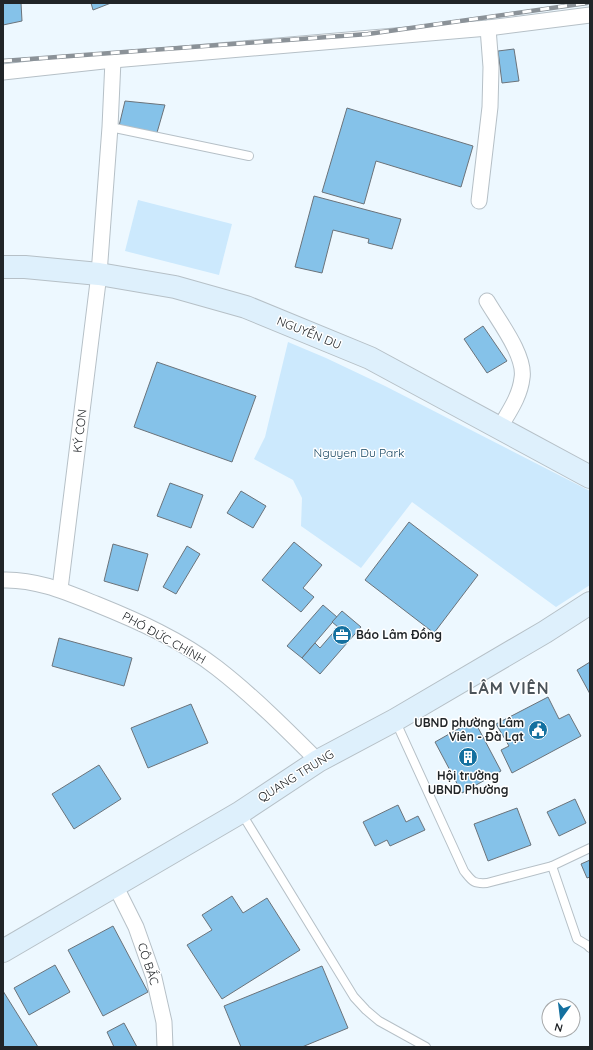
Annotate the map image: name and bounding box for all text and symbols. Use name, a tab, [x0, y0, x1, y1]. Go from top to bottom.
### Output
street label: NGUYỄN DU	[275, 313, 344, 352]
street label: KÝ CON	[69, 408, 90, 454]
park label: Nguyen Du Park	[314, 445, 404, 460]
street label: PHÓ ĐỨC CHÍNH	[120, 608, 209, 667]
office icon: Báo Lâm Đồng	[331, 624, 353, 646]
place label: Báo Lâm Đồng	[356, 627, 442, 642]
district label: LÂM VIÊN	[469, 678, 549, 698]
place label: UBND phường Lâm Viên - Đà Lạt	[414, 715, 524, 744]
public building icon: UBND phường Lâm Viên - Đà Lạt	[527, 719, 549, 741]
street label: QUANG TRUNG	[255, 746, 336, 805]
building icon: Hội trường UBND Phường	[457, 746, 479, 768]
place label: Hội trường UBND Phường	[428, 768, 508, 797]
street label: CÔ BẮC	[135, 941, 162, 987]
north arrow	[541, 998, 581, 1038]
text: N	[553, 1020, 564, 1035]

